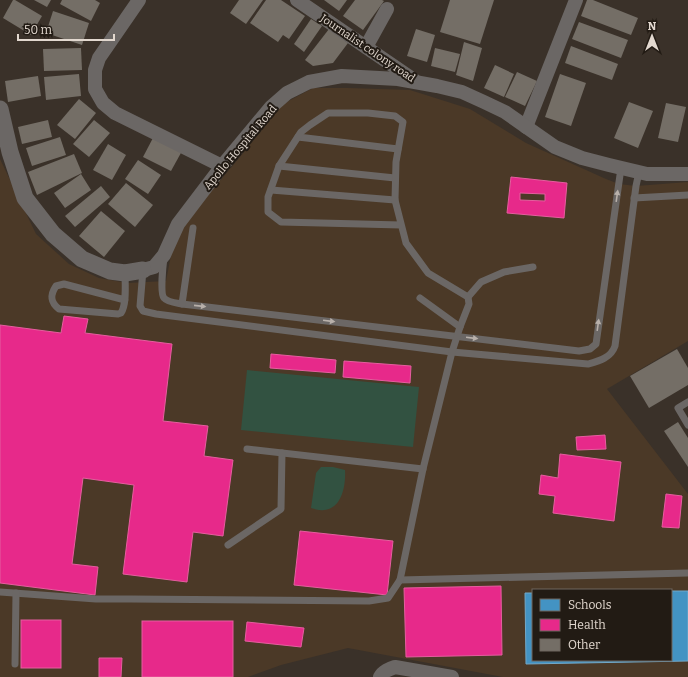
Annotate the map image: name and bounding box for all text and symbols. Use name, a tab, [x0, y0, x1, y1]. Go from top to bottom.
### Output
street label: Journalist colony road	[317, 11, 418, 85]
scale bar	[18, 16, 114, 42]
north arrow	[632, 16, 672, 56]
text: N	[648, 20, 657, 33]
text: 50 m	[24, 23, 53, 37]
street label: Apollo Hospital Road	[201, 102, 280, 192]
one-way arrow	[614, 190, 620, 202]
one-way arrow	[194, 303, 206, 309]
one-way arrow	[323, 318, 335, 324]
one-way arrow	[595, 318, 601, 331]
one-way arrow	[466, 335, 478, 341]
legend	[532, 589, 672, 661]
text: Schools	[568, 598, 612, 612]
text: Health	[568, 618, 606, 632]
text: Other	[568, 638, 601, 652]

